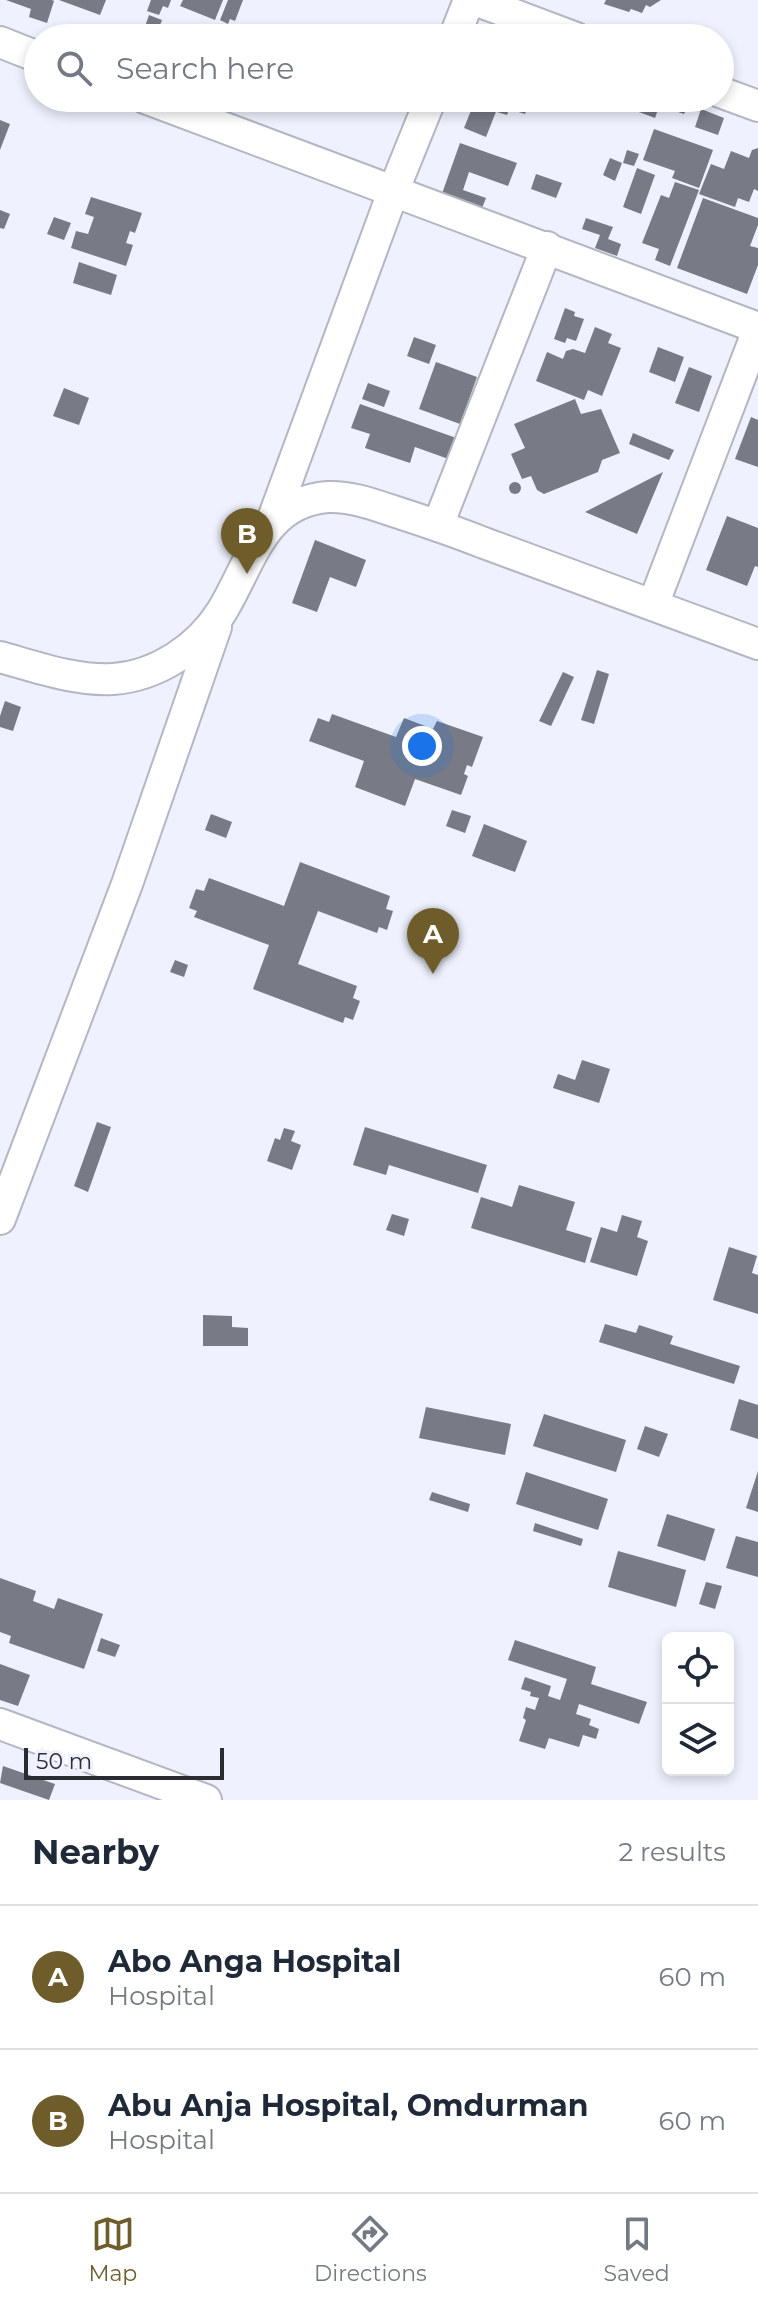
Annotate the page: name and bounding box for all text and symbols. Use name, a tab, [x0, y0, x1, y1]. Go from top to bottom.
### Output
search box	[24, 24, 734, 112]
icon: search	[52, 46, 96, 90]
text: Search here	[116, 50, 294, 87]
pin: B	[221, 508, 273, 574]
your location	[402, 726, 442, 766]
pin: A	[407, 908, 459, 974]
map controls	[662, 1632, 734, 1776]
button: locate	[662, 1632, 734, 1704]
button: layers	[662, 1704, 734, 1776]
scale bar	[24, 1744, 224, 1780]
text: 50 m	[36, 1748, 92, 1775]
text: Nearby	[32, 1831, 159, 1873]
text: 2 results	[618, 1836, 726, 1868]
text: Abo Anga Hospital	[108, 1943, 401, 1980]
text: A	[48, 1961, 68, 1993]
text: 60 m	[659, 1961, 726, 1993]
text: Hospital	[108, 1980, 215, 2012]
text: Abu Anja Hospital, Omdurman	[108, 2087, 588, 2124]
text: B	[48, 2105, 68, 2137]
text: 60 m	[659, 2105, 726, 2137]
text: Hospital	[108, 2124, 215, 2156]
tab: Map	[88, 2212, 137, 2287]
tab: Directions	[314, 2212, 427, 2287]
tab: Saved	[604, 2212, 670, 2287]

